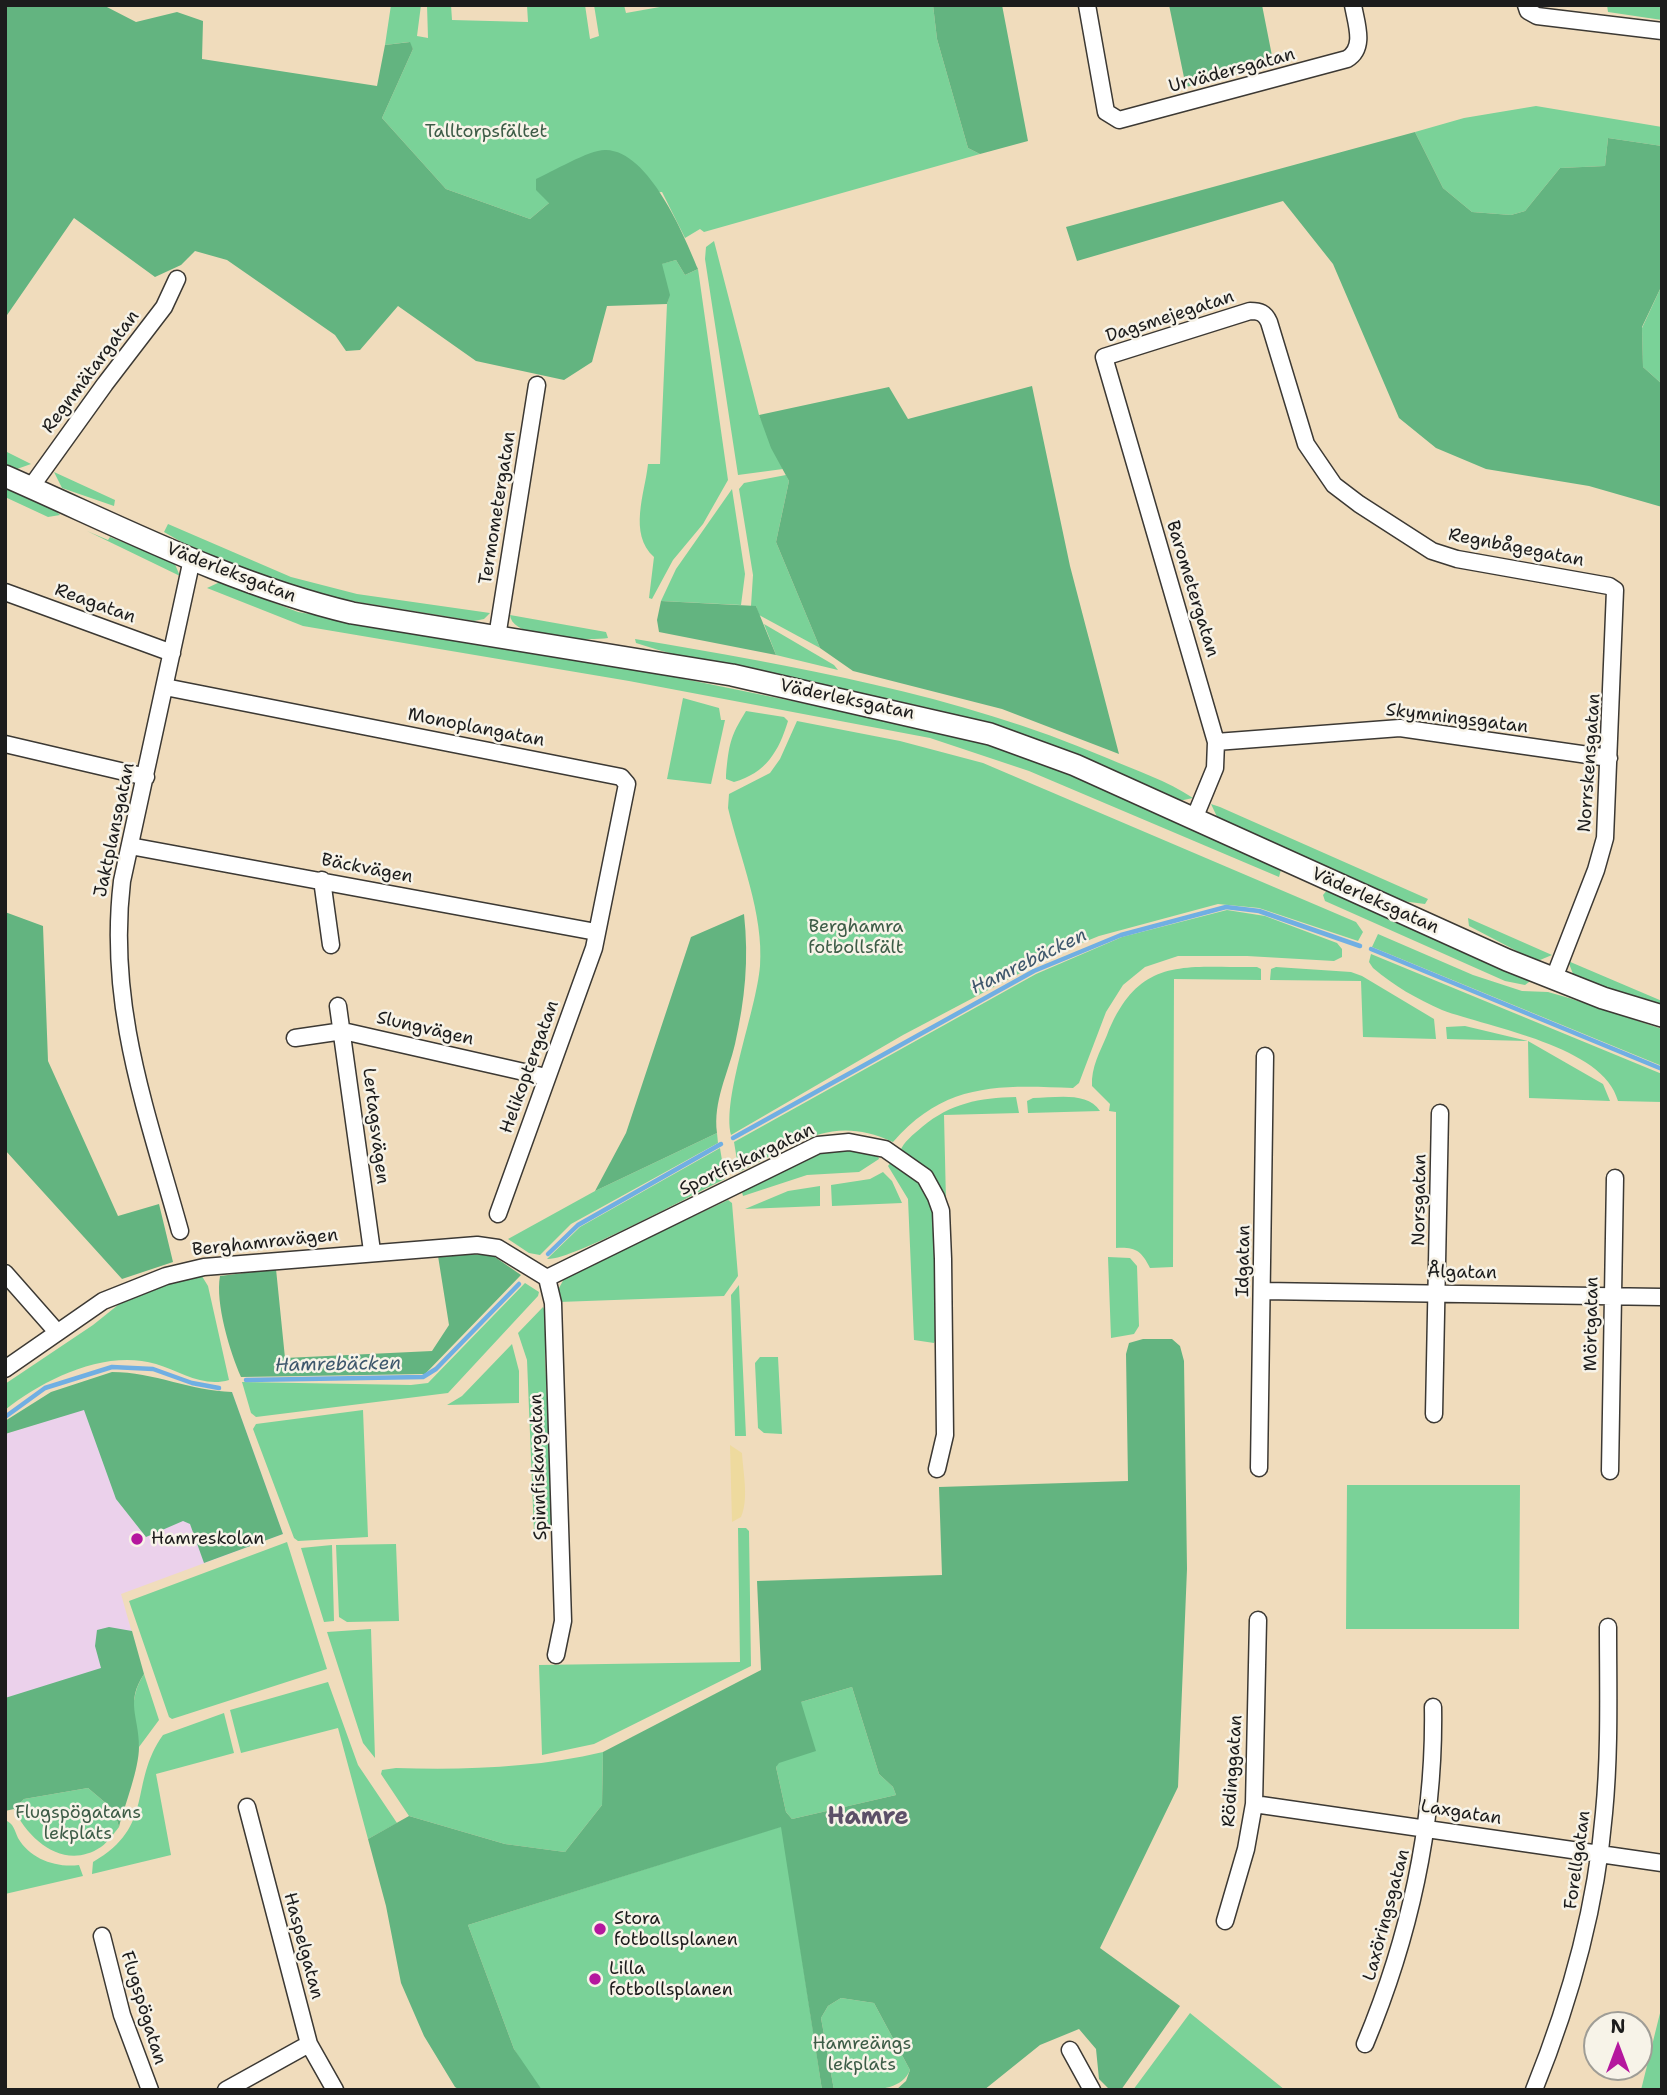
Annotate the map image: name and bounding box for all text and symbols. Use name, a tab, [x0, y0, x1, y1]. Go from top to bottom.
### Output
street label: Urvädersgatan	[1167, 44, 1297, 98]
park label: Talltorpsfältet	[425, 121, 547, 143]
street label: Dagsmejegatan	[1103, 286, 1237, 348]
street label: Regnmätargatan	[38, 306, 144, 438]
street label: Termometergatan	[475, 430, 521, 586]
street label: Barometergatan	[1161, 518, 1223, 660]
street label: Regnbågegatan	[1446, 524, 1586, 572]
street label: Väderleksgatan	[163, 538, 299, 608]
street label: Reagatan	[52, 579, 138, 629]
street label: Väderleksgatan	[778, 675, 916, 725]
street label: Norrskensgatan	[1574, 693, 1606, 833]
street label: Skymningsgatan	[1385, 700, 1529, 738]
street label: Monoplangatan	[406, 704, 546, 752]
street label: Jaktplansgatan	[90, 761, 140, 899]
street label: Bäckvägen	[319, 850, 415, 888]
street label: Väderleksgatan	[1308, 863, 1442, 939]
park label: Berghamra fotbollsfält	[808, 916, 904, 958]
water label: Hamrebäcken	[967, 924, 1091, 1000]
street label: Helikoptergatan	[496, 998, 564, 1136]
street label: Slungvägen	[374, 1007, 476, 1051]
street label: Lertagsvägen	[357, 1066, 393, 1186]
street label: Sportfiskargatan	[676, 1119, 818, 1201]
street label: Norsgatan	[1408, 1154, 1432, 1246]
street label: Berghamravägen	[191, 1225, 339, 1261]
street label: Idgatan	[1233, 1225, 1255, 1297]
street label: Ålgatan	[1427, 1262, 1497, 1284]
street label: Mörtgatan	[1580, 1276, 1604, 1372]
water label: Hamrebäcken	[275, 1353, 401, 1377]
street label: Spinnfiskargatan	[526, 1393, 552, 1541]
place label: Hamreskolan	[151, 1528, 264, 1550]
marker: Hamreskolan	[129, 1531, 145, 1547]
street label: Rödinggatan	[1218, 1714, 1248, 1828]
street label: Laxgatan	[1419, 1796, 1503, 1830]
park label: Flugspögatans lekplats	[15, 1802, 141, 1844]
district label: Hamre	[827, 1804, 909, 1832]
street label: Forellgatan	[1560, 1809, 1596, 1911]
street label: Laxöringsgatan	[1359, 1847, 1415, 1983]
street label: Haspelgatan	[278, 1890, 328, 2002]
place label: Stora fotbollsplanen	[614, 1908, 738, 1951]
marker: Stora fotbollsplanen	[592, 1921, 608, 1937]
street label: Flugspögatan	[116, 1949, 170, 2067]
place label: Lilla fotbollsplanen	[609, 1958, 733, 2000]
marker: Lilla fotbollsplanen	[587, 1971, 603, 1987]
north arrow	[1583, 2011, 1653, 2081]
text: N	[1610, 2014, 1626, 2039]
park label: Hamreängs lekplats	[813, 2033, 911, 2076]

